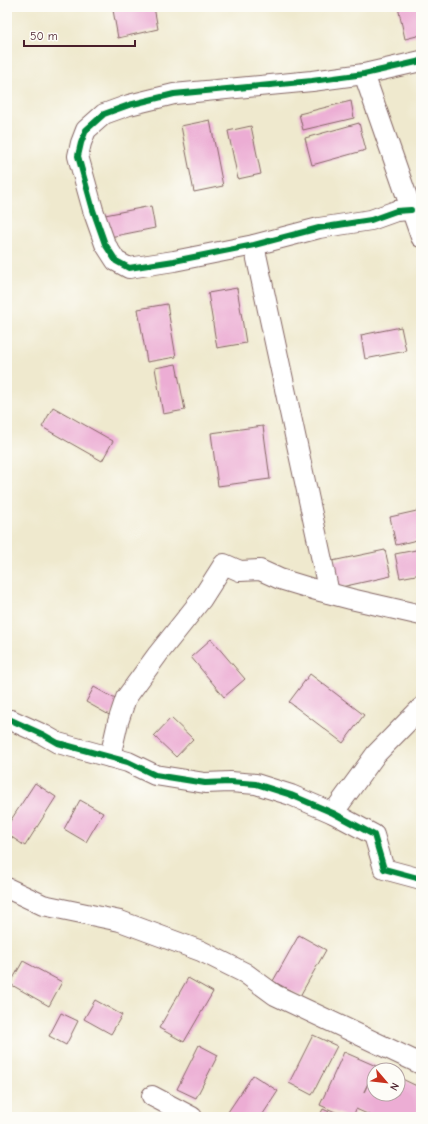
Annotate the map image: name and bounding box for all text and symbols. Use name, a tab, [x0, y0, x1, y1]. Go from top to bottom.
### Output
scale bar	[24, 22, 135, 48]
text: 50 m	[30, 29, 58, 43]
north arrow	[366, 1062, 406, 1102]
text: N	[387, 1080, 402, 1093]

